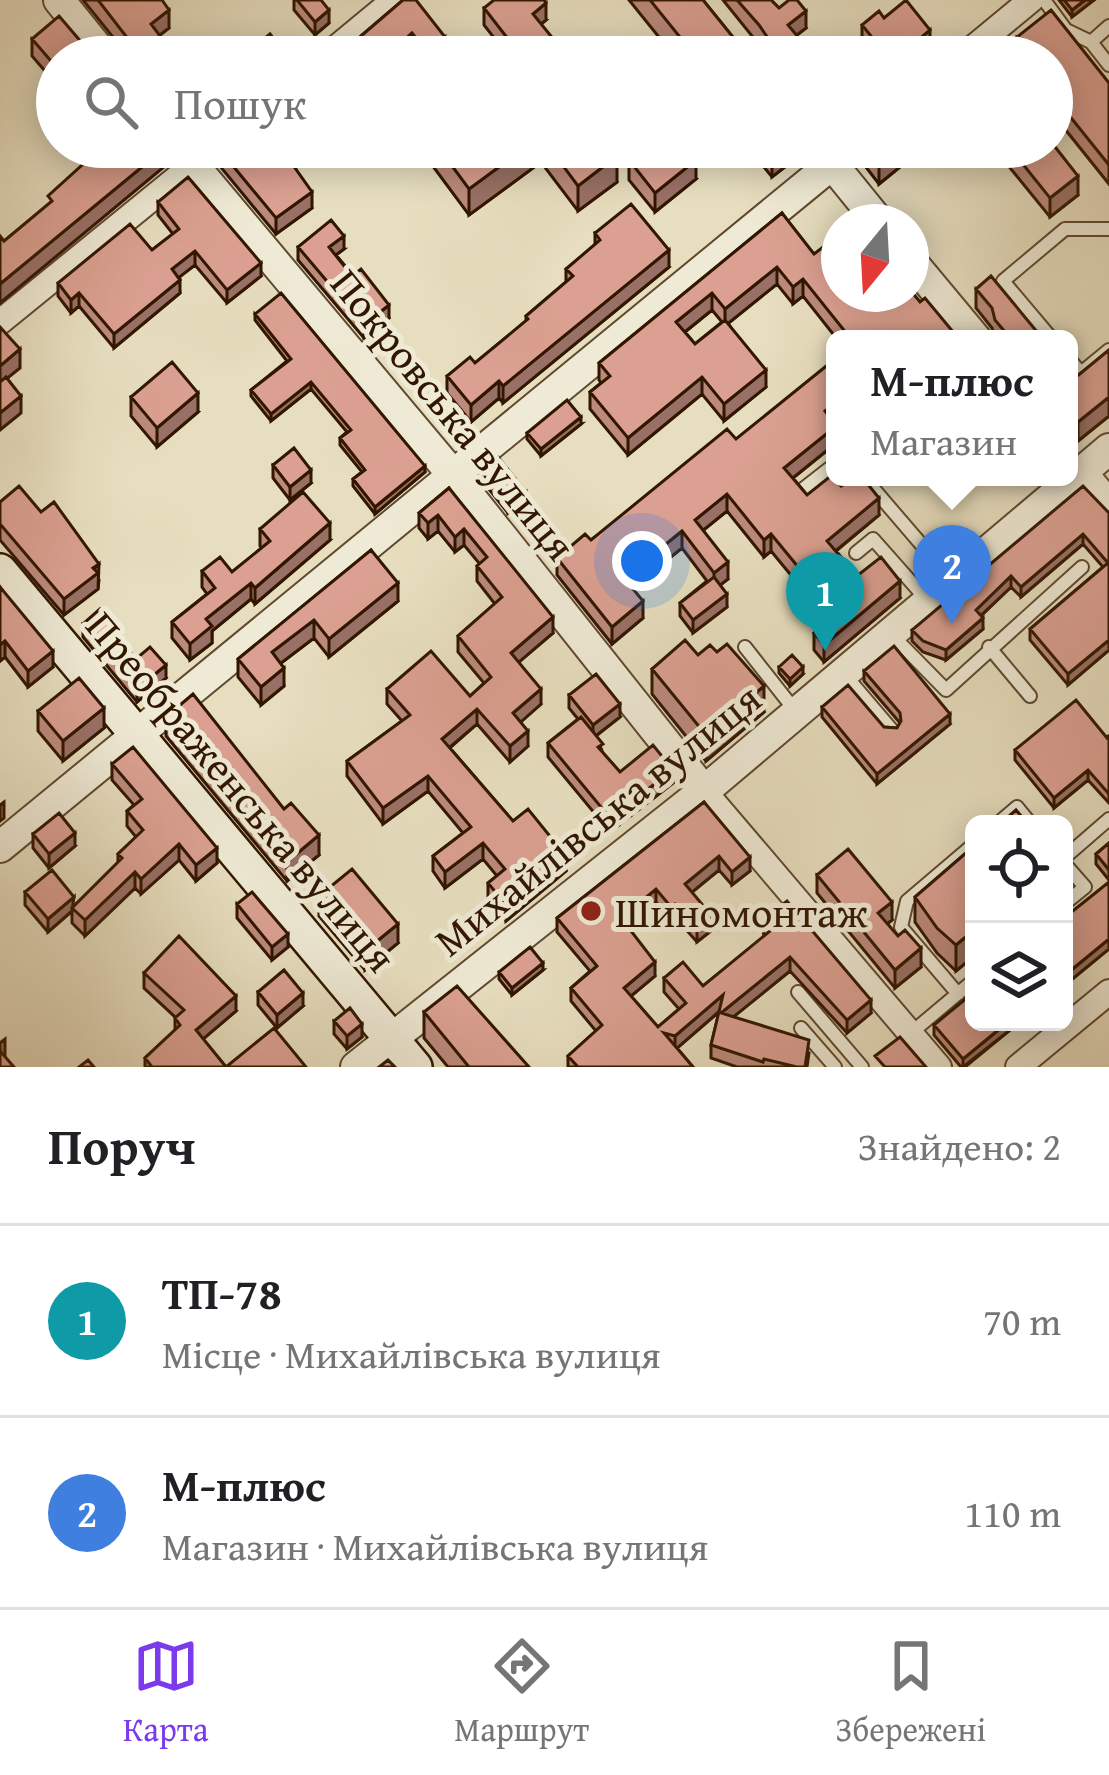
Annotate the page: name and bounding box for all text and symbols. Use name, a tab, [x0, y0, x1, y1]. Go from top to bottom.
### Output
search box	[36, 36, 1073, 168]
icon: search	[78, 69, 144, 135]
text: Пошук	[174, 70, 307, 135]
north arrow	[821, 204, 929, 312]
street label: Покровська вулиця	[317, 255, 591, 573]
popup	[826, 330, 1078, 486]
text: М-плюс	[870, 347, 1034, 412]
text: Магазин	[870, 412, 1017, 469]
pin: 2	[913, 525, 991, 624]
your location	[612, 531, 672, 591]
pin: 1	[786, 552, 864, 651]
street label: Преображенська вулиця	[73, 597, 411, 985]
street label: Михайлівська вулиця	[421, 668, 773, 970]
map controls	[965, 815, 1073, 1031]
button: locate	[965, 815, 1073, 923]
place label: Шиномонтаж	[615, 881, 868, 942]
marker: Шиномонтаж	[578, 898, 604, 924]
button: layers	[965, 923, 1073, 1031]
text: Поруч	[48, 1108, 195, 1183]
text: Знайдено: 2	[858, 1117, 1061, 1174]
text: ТП-78	[162, 1260, 282, 1325]
text: 1	[77, 1292, 97, 1349]
text: 70 m	[983, 1292, 1061, 1349]
text: Місце · Михайлівська вулиця	[162, 1325, 661, 1382]
text: М-плюс	[162, 1452, 326, 1517]
text: 2	[77, 1484, 97, 1541]
text: 110 m	[964, 1484, 1061, 1541]
text: Магазин · Михайлівська вулиця	[162, 1517, 708, 1574]
tab: Карта	[123, 1633, 208, 1753]
tab: Маршрут	[454, 1633, 589, 1753]
tab: Збережені	[835, 1633, 986, 1753]

